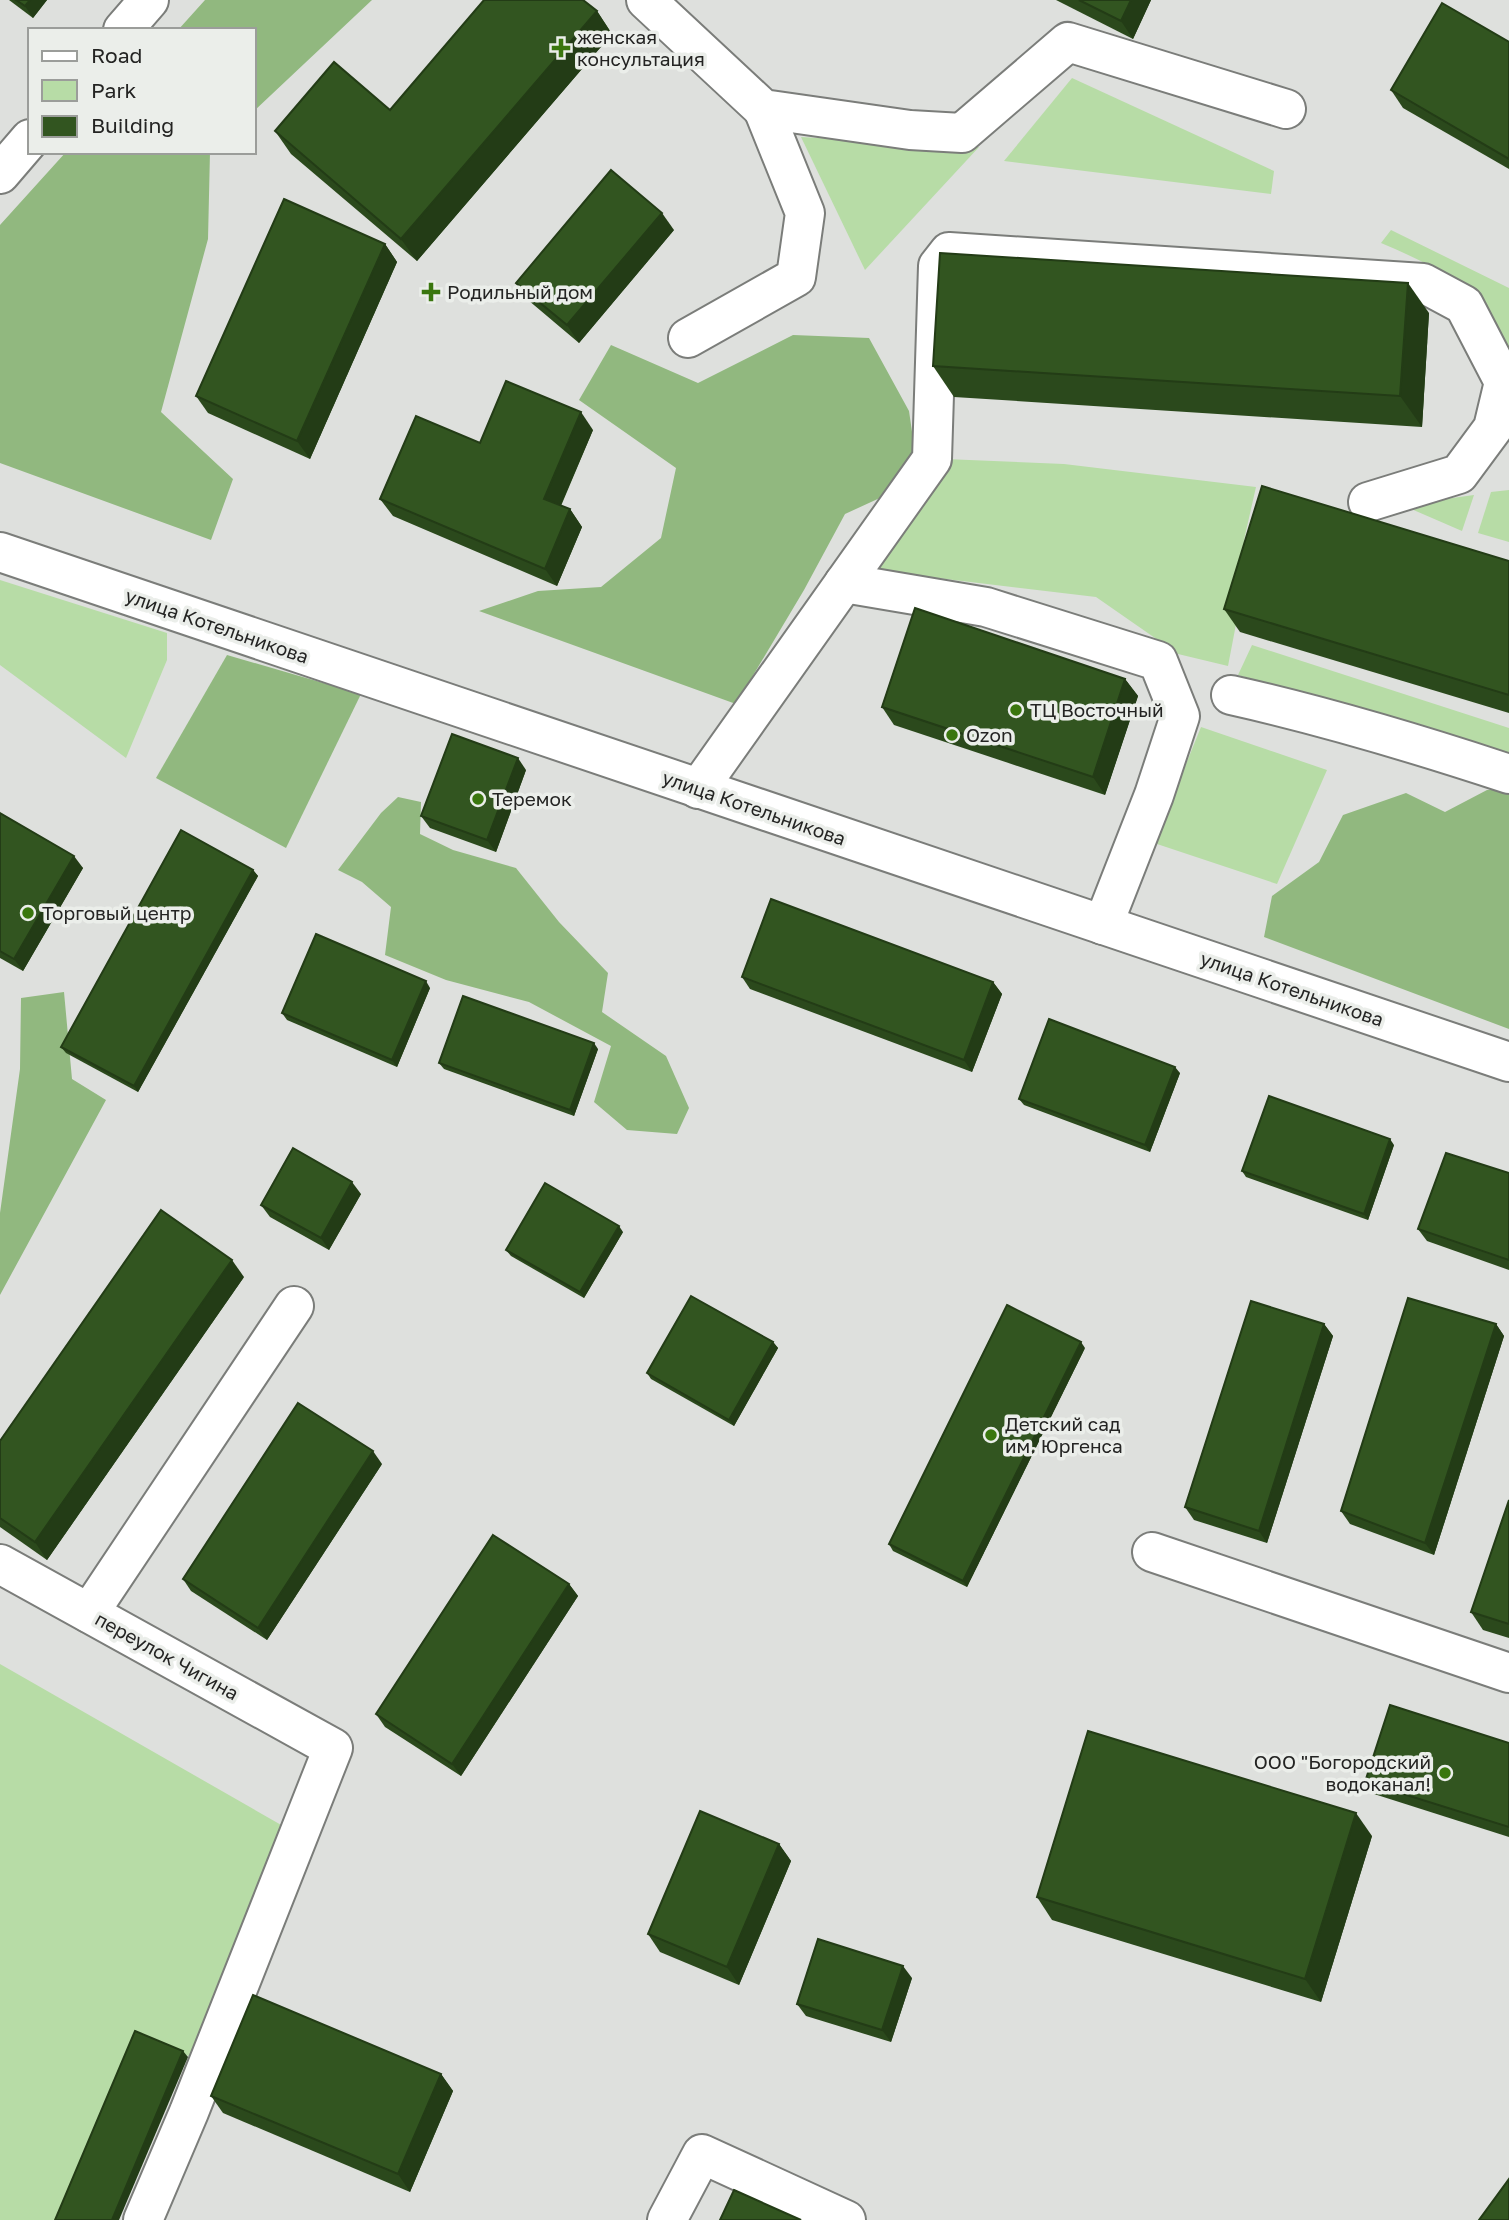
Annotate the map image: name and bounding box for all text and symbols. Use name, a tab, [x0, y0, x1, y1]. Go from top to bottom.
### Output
place label: женская консультация	[577, 25, 705, 70]
legend	[28, 28, 256, 154]
marker: женская консультация	[551, 38, 571, 58]
text: Road	[91, 42, 142, 68]
text: Park	[91, 77, 137, 103]
text: Building	[91, 112, 174, 138]
place label: Родильный дом	[447, 280, 593, 303]
marker: Родильный дом	[421, 282, 441, 302]
street label: улица Котельникова	[123, 583, 312, 668]
place label: ТЦ Восточный	[1030, 698, 1164, 721]
marker: ТЦ Восточный	[1008, 702, 1024, 718]
place label: Ozon	[966, 723, 1013, 746]
marker: Ozon	[944, 727, 960, 743]
street label: улица Котельникова	[660, 765, 849, 850]
place label: Теремок	[492, 787, 572, 810]
marker: Теремок	[470, 791, 486, 807]
place label: Торговый центр	[42, 901, 191, 924]
marker: Торговый центр	[20, 905, 36, 921]
street label: улица Котельникова	[1198, 946, 1387, 1031]
place label: Детский сад им. Юргенса	[1005, 1412, 1123, 1457]
marker: Детский сад им. Юргенса	[983, 1427, 999, 1443]
street label: переулок Чигина	[92, 1607, 243, 1704]
place label: ООО "Богородский водоканал!	[1254, 1750, 1431, 1795]
marker: ООО "Богородский водоканал!	[1437, 1765, 1453, 1781]

